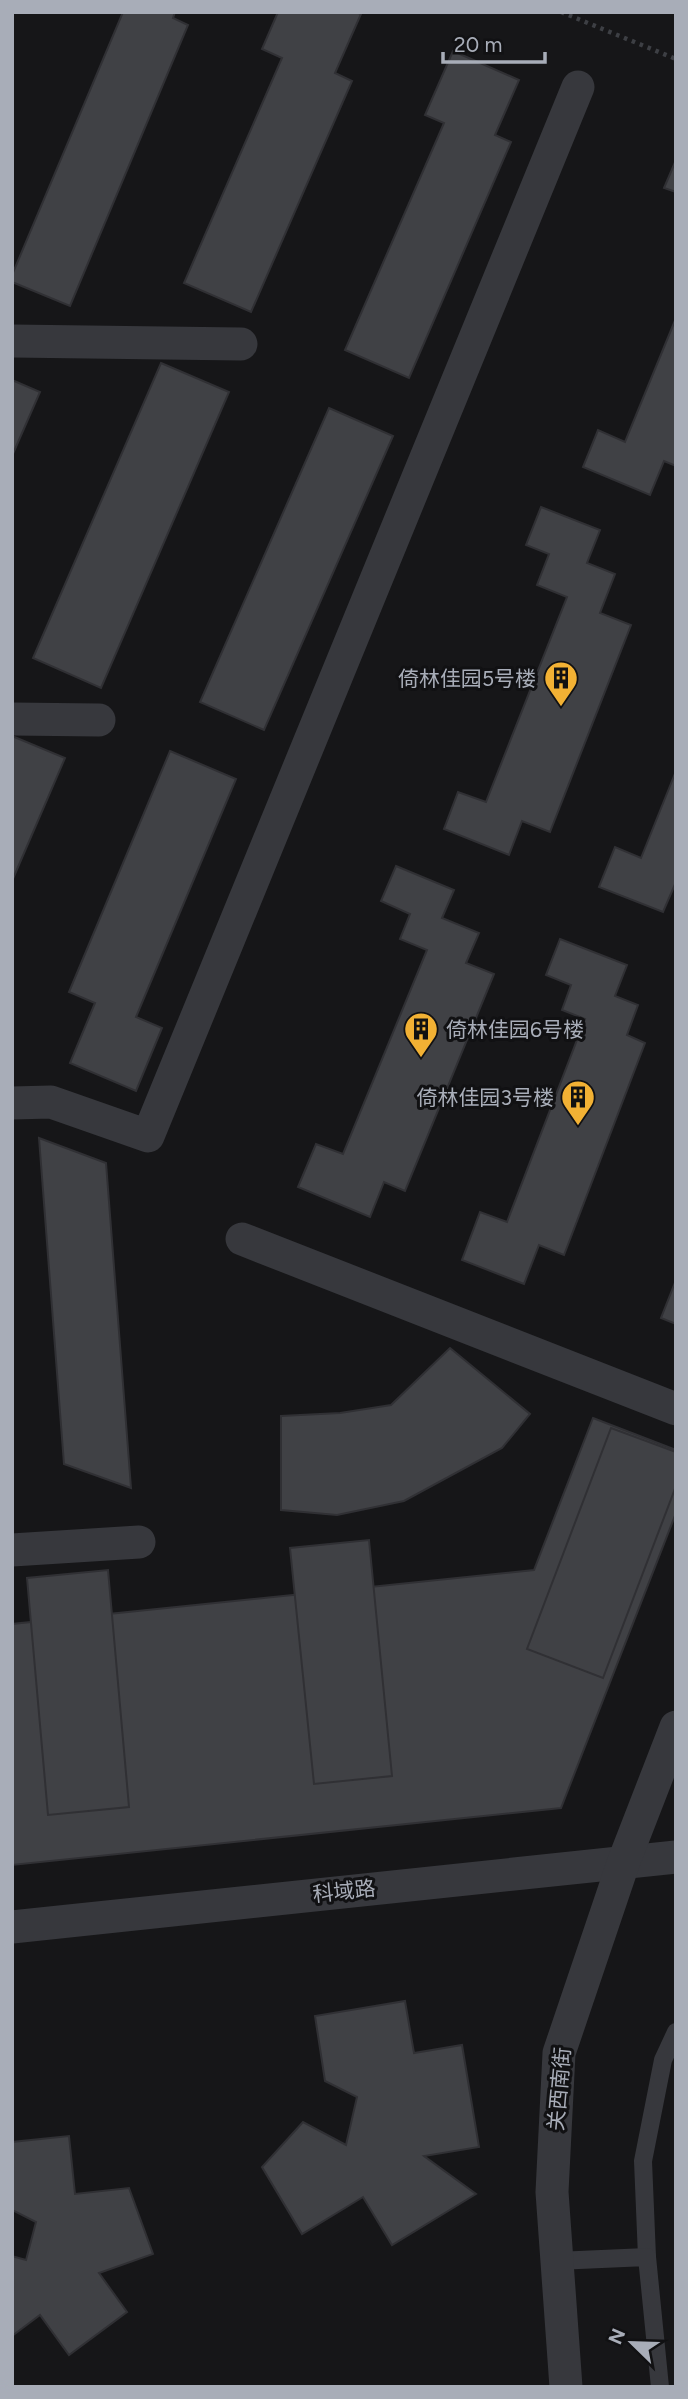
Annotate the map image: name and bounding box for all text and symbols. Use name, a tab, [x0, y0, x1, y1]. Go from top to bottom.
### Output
scale bar	[443, 21, 544, 65]
text: 20 m	[454, 32, 502, 57]
building icon: 倚林佳园5号楼	[542, 659, 580, 708]
place label: 倚林佳园5号楼	[398, 666, 536, 691]
building icon: 倚林佳园6号楼	[402, 1010, 440, 1059]
place label: 倚林佳园6号楼	[446, 1017, 584, 1042]
building icon: 倚林佳园3号楼	[559, 1078, 597, 1127]
place label: 倚林佳园3号楼	[417, 1085, 554, 1110]
street label: 科域路	[311, 1875, 377, 1907]
street label: 关西南街	[543, 2046, 575, 2132]
north arrow	[597, 2308, 667, 2378]
text: N	[603, 2325, 630, 2348]

